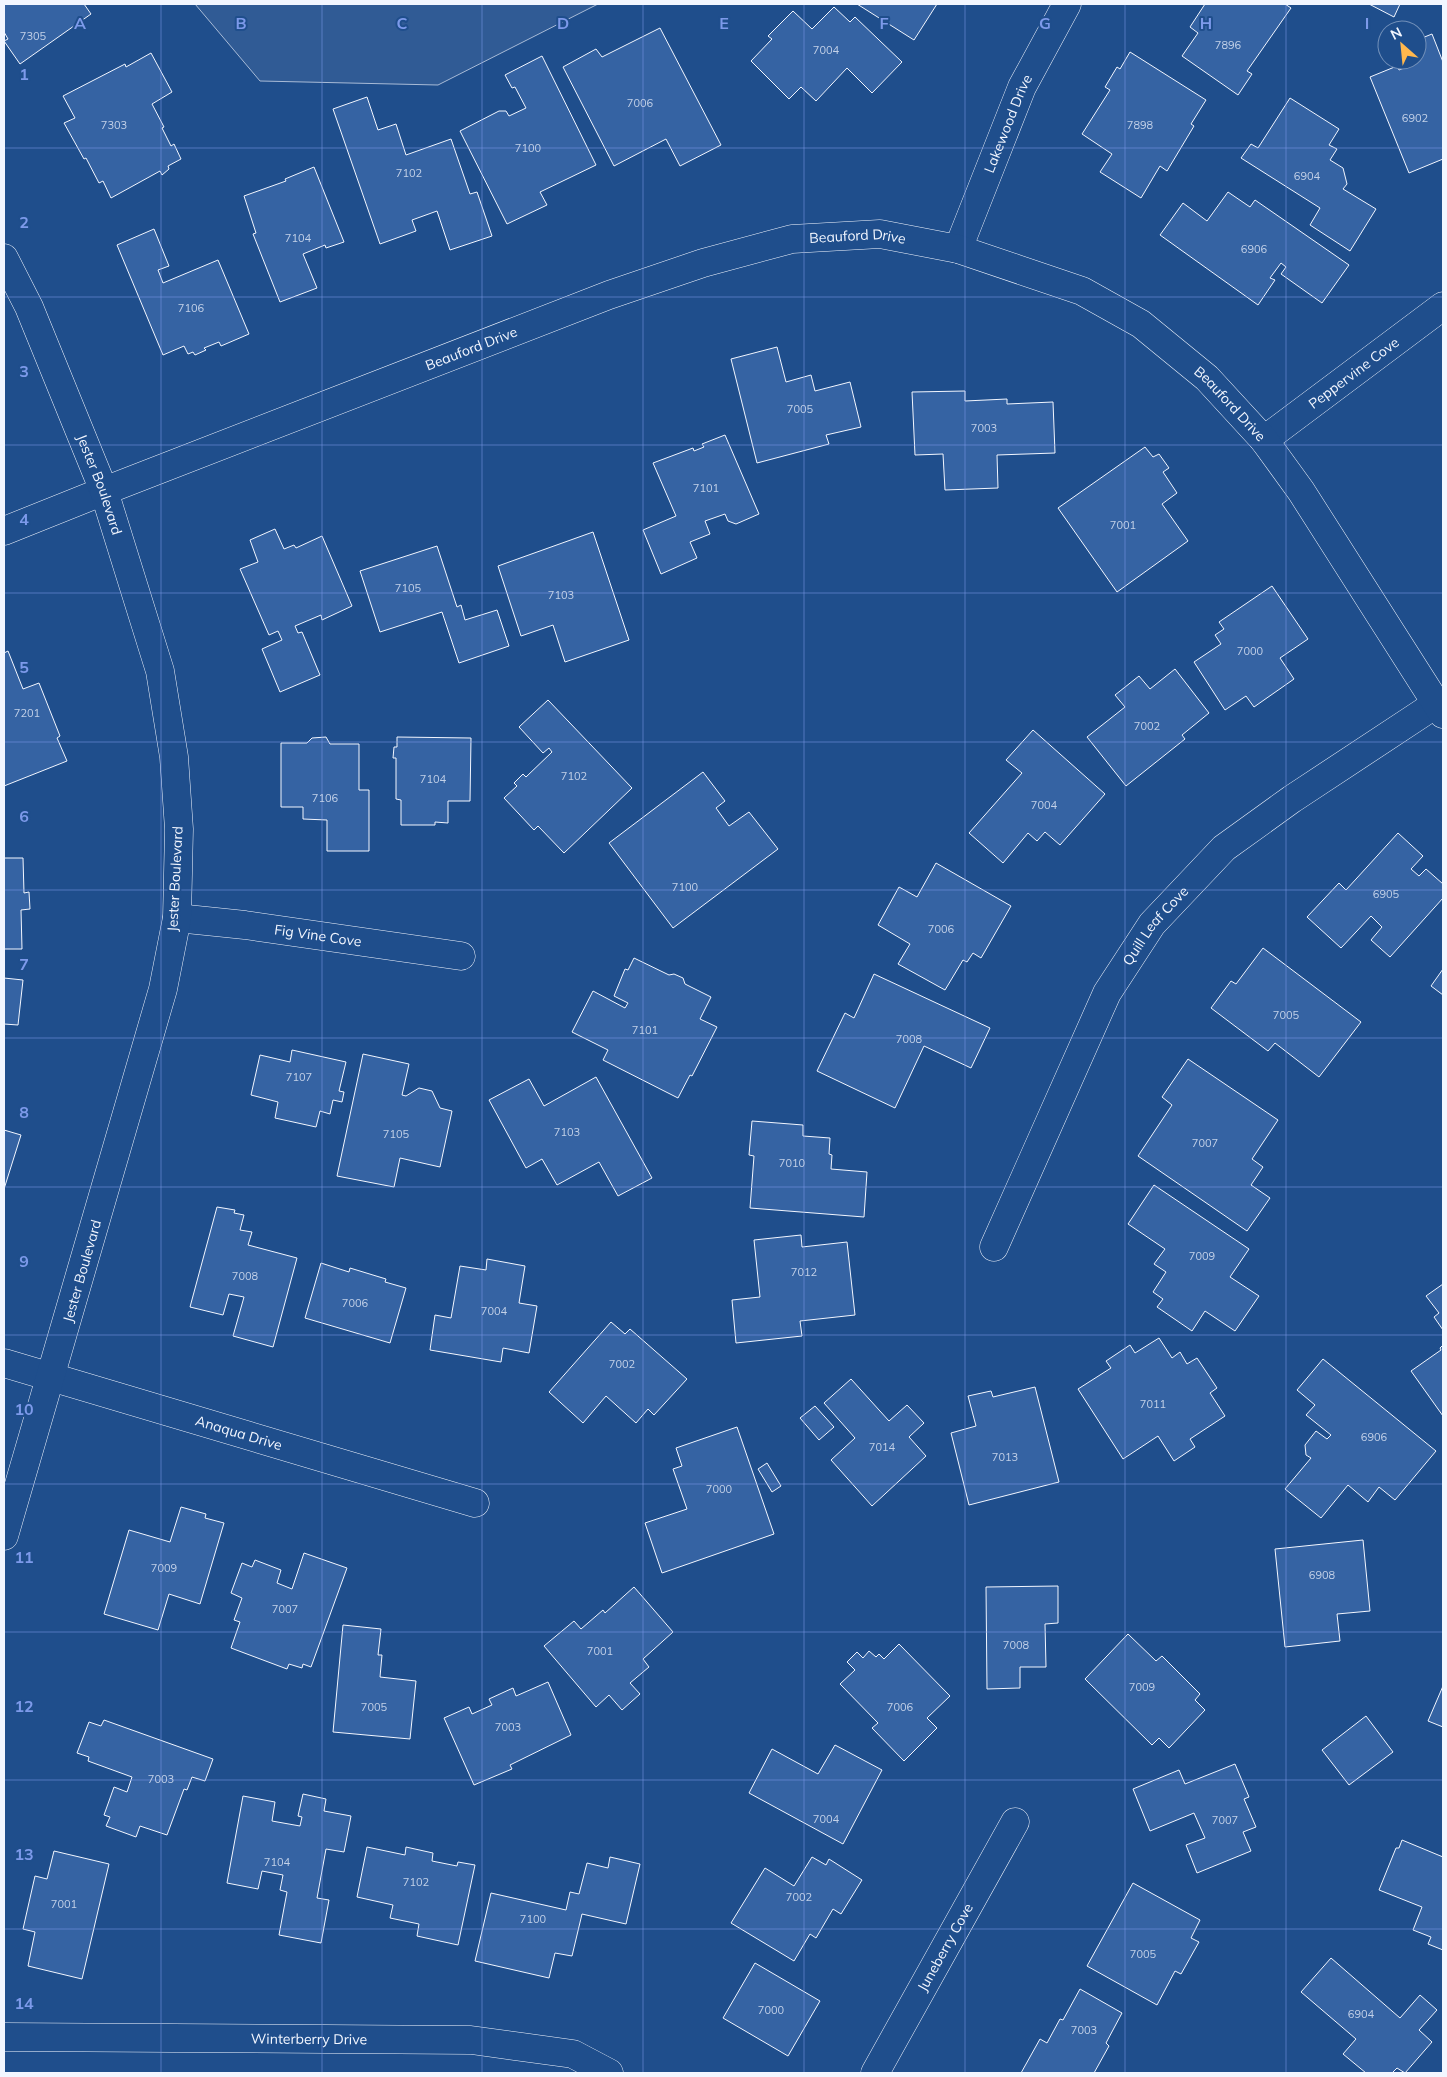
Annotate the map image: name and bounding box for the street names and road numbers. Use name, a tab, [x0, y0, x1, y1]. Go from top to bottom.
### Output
street label: Lakewood Drive	[980, 71, 1036, 175]
street label: Beauford Drive	[809, 225, 907, 248]
street label: Beauford Drive	[423, 322, 520, 374]
street label: Peppervine Cove	[1305, 333, 1403, 413]
street label: Beauford Drive	[1190, 362, 1270, 445]
street label: Jester Boulevard	[73, 431, 126, 537]
street label: Jester Boulevard	[163, 826, 187, 932]
street label: Quill Leaf Cove	[1118, 882, 1192, 969]
street label: Fig Vine Cove	[273, 920, 363, 951]
street label: Jester Boulevard	[59, 1218, 105, 1324]
street label: Anaqua Drive	[193, 1411, 284, 1454]
street label: Juneberry Cove	[913, 1900, 977, 1995]
street label: Winterberry Drive	[251, 2030, 367, 2048]

